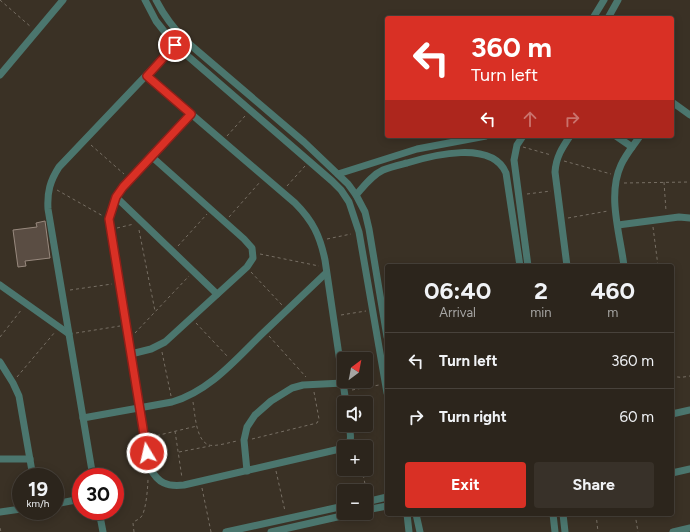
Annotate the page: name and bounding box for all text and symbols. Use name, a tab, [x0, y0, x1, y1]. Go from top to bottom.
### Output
pin	[158, 28, 192, 62]
text: 360 m	[471, 30, 552, 64]
icon: left	[405, 32, 457, 84]
icon: arrive	[164, 34, 186, 56]
text: Turn left	[471, 64, 538, 86]
icon: left	[477, 108, 499, 130]
icon: ahead	[519, 108, 541, 130]
icon: right	[561, 108, 583, 130]
text: 06:40	[424, 276, 491, 305]
text: 2	[534, 276, 548, 305]
text: 460	[590, 276, 635, 305]
text: Arrival	[439, 305, 476, 320]
text: min	[530, 305, 552, 320]
text: m	[607, 305, 618, 320]
icon: left	[405, 350, 427, 372]
north arrow	[337, 352, 373, 388]
map controls	[337, 352, 373, 520]
text: Turn left	[439, 352, 497, 370]
text: 360 m	[611, 352, 654, 370]
button: sound	[337, 396, 373, 432]
icon: right	[405, 406, 427, 428]
text: Turn right	[439, 408, 507, 426]
text: 60 m	[619, 408, 654, 426]
position arrow	[126, 432, 168, 474]
button: +	[337, 440, 373, 476]
button: Exit	[405, 462, 526, 508]
button: Share	[534, 462, 654, 508]
speed limit sign: 30	[72, 468, 124, 520]
text: 19	[28, 477, 48, 501]
button: −	[337, 484, 373, 520]
text: km/h	[27, 497, 49, 510]

